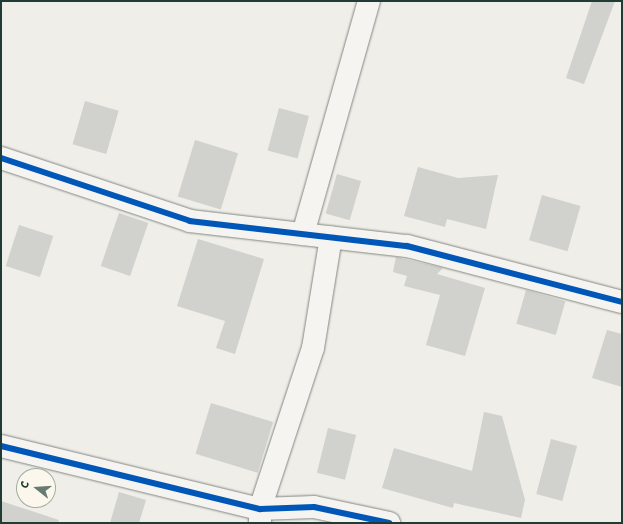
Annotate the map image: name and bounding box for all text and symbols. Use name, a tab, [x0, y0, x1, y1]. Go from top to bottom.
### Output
north arrow	[16, 468, 56, 508]
text: С	[17, 479, 33, 490]

